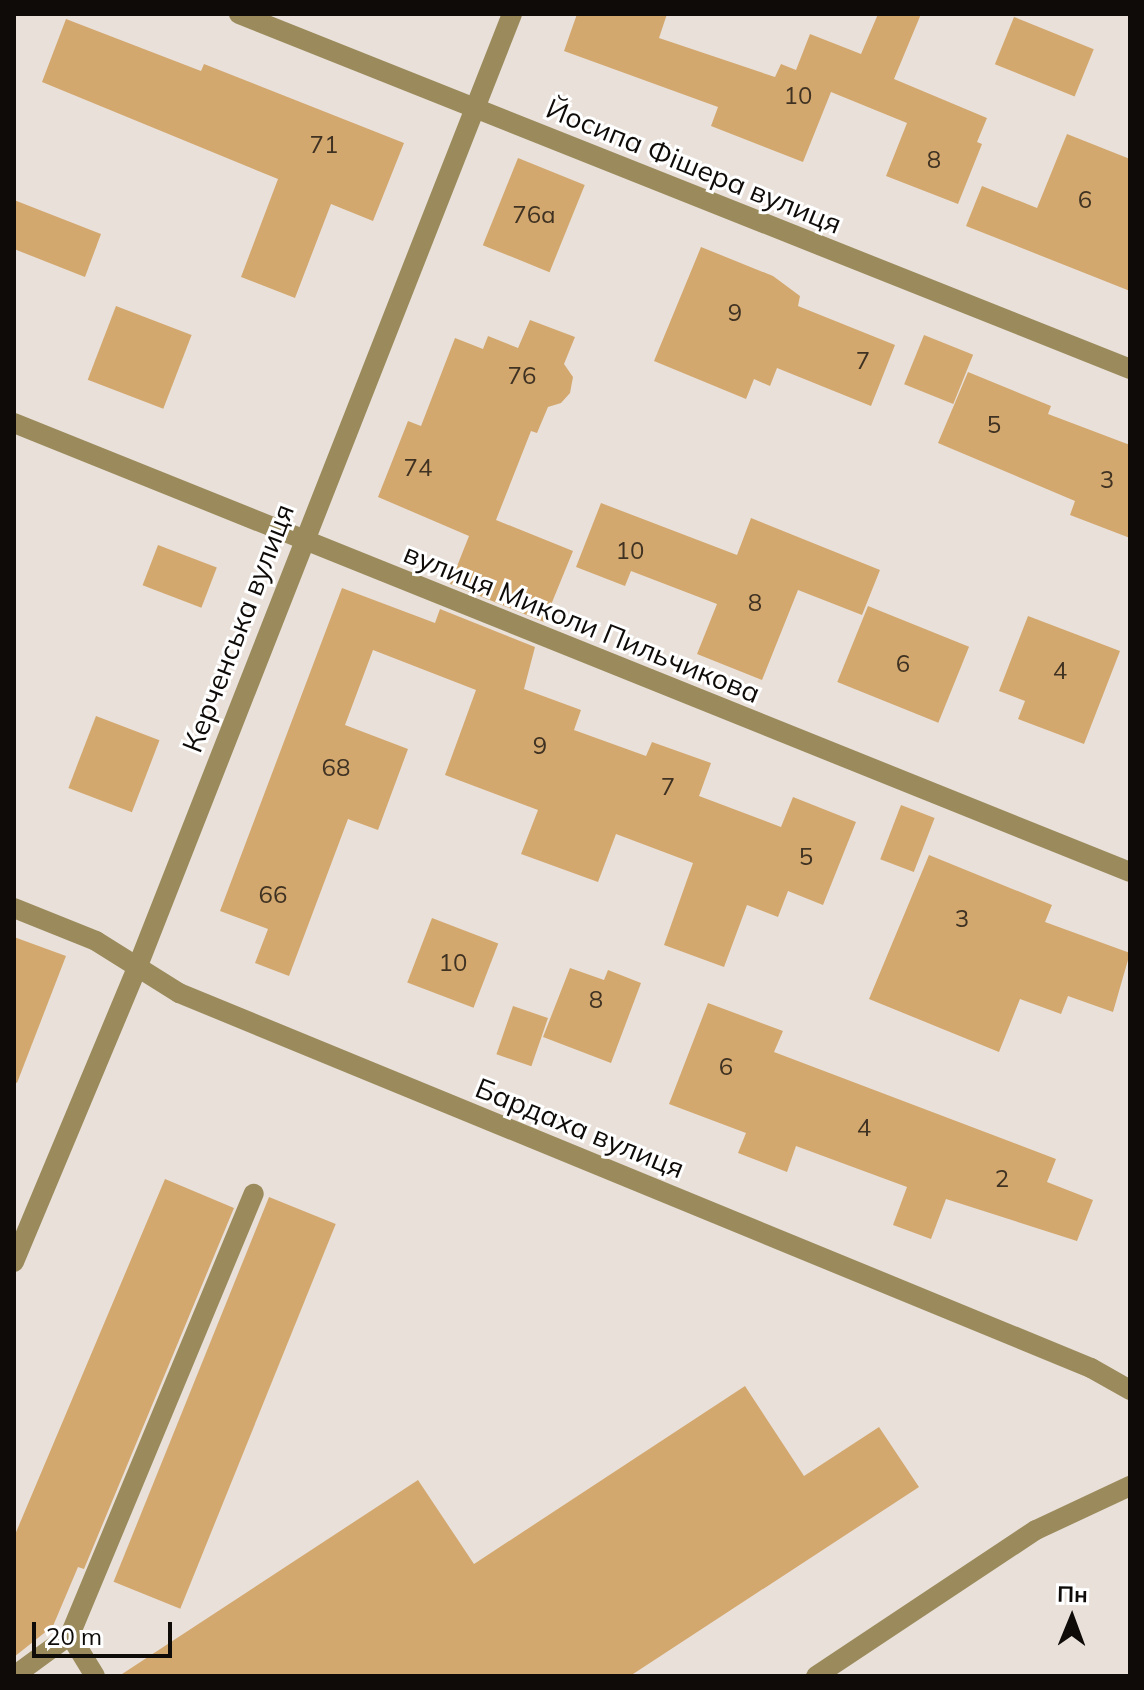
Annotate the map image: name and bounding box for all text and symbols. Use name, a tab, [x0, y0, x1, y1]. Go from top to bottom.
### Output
house number: 10	[784, 82, 812, 110]
street label: Йосипа Фішера вулиця	[541, 91, 847, 241]
house number: 71	[310, 131, 338, 159]
house number: 8	[927, 146, 941, 174]
house number: 6	[1078, 186, 1092, 214]
house number: 76а	[512, 201, 556, 229]
house number: 9	[728, 299, 742, 327]
house number: 7	[856, 347, 870, 375]
house number: 76	[508, 362, 536, 390]
house number: 5	[987, 411, 1001, 439]
house number: 74	[404, 454, 432, 482]
house number: 3	[1100, 466, 1114, 494]
street label: Керченська вулиця	[175, 499, 301, 757]
street label: вулиця Миколи Пильчикова	[399, 536, 765, 710]
house number: 10	[616, 537, 644, 565]
house number: 8	[748, 589, 762, 617]
house number: 6	[896, 650, 910, 678]
house number: 4	[1053, 657, 1067, 685]
house number: 9	[533, 732, 547, 760]
house number: 68	[322, 754, 350, 782]
house number: 7	[661, 773, 675, 801]
house number: 5	[799, 843, 813, 871]
house number: 66	[259, 881, 287, 909]
house number: 3	[955, 905, 969, 933]
house number: 10	[439, 949, 467, 977]
house number: 8	[589, 986, 603, 1014]
house number: 6	[719, 1053, 733, 1081]
street label: Бардаха вулиця	[471, 1071, 689, 1185]
house number: 4	[857, 1114, 871, 1142]
house number: 2	[995, 1165, 1009, 1193]
north arrow	[1032, 1578, 1112, 1658]
text: Пн	[1057, 1580, 1088, 1608]
scale bar	[36, 1606, 176, 1656]
text: 20 m	[46, 1621, 102, 1651]

